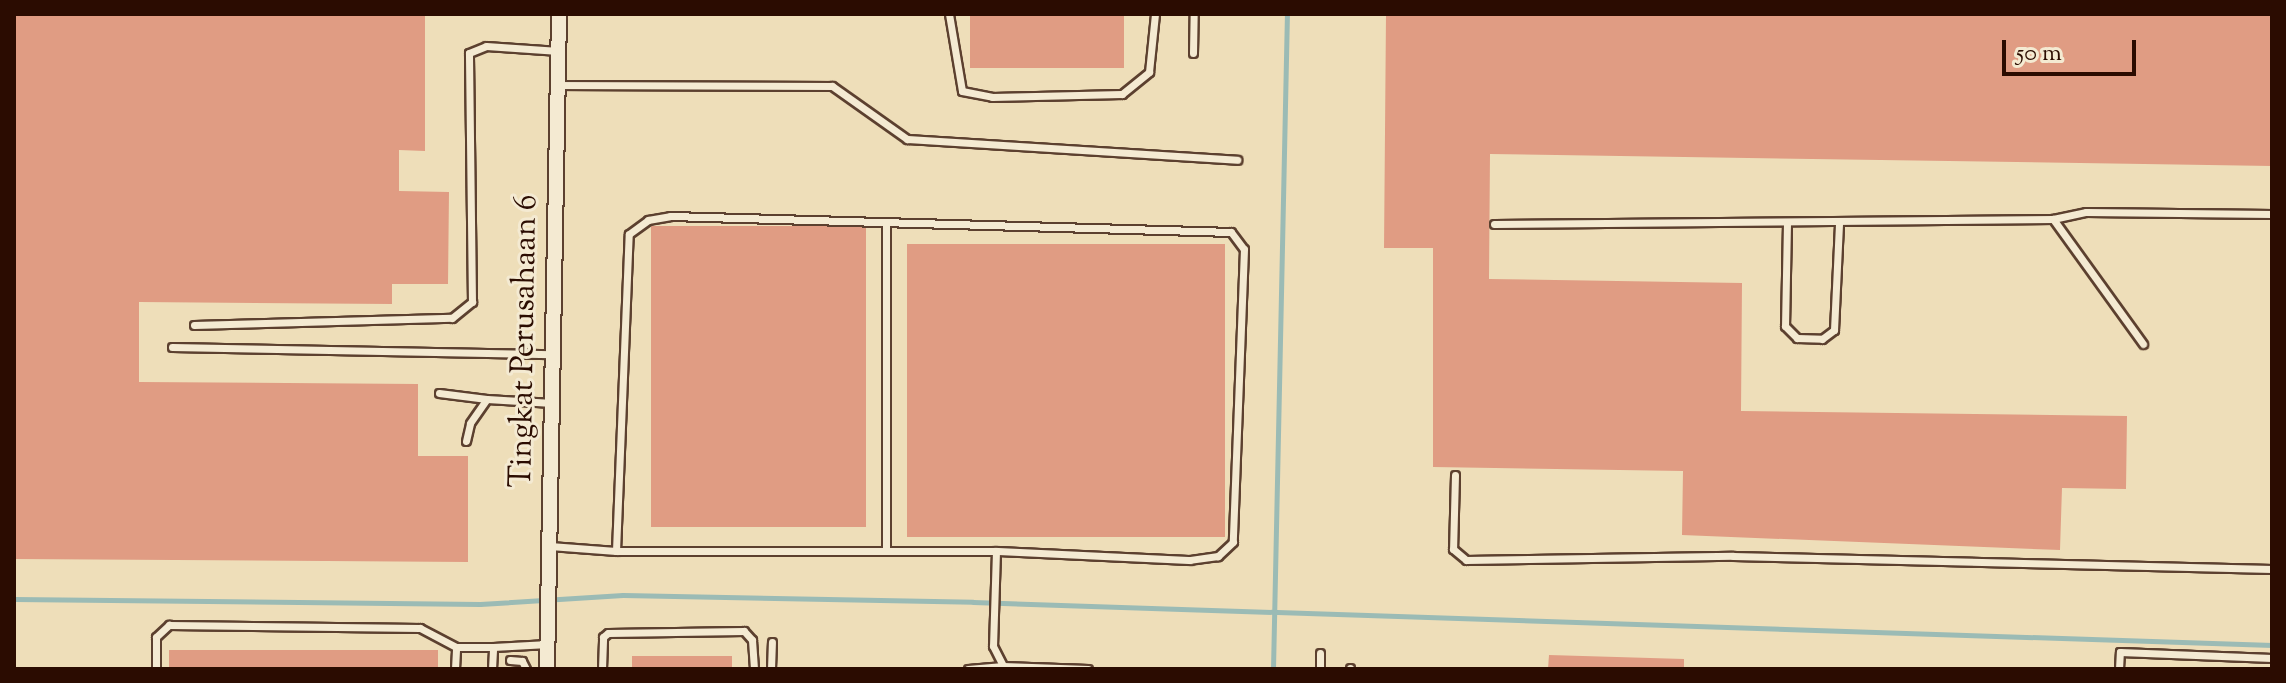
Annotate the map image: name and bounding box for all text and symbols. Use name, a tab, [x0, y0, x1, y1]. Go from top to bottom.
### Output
scale bar	[2006, 24, 2140, 74]
text: 50 m	[2016, 37, 2062, 71]
street label: Tingkat Perusahaan 6	[503, 194, 547, 488]

